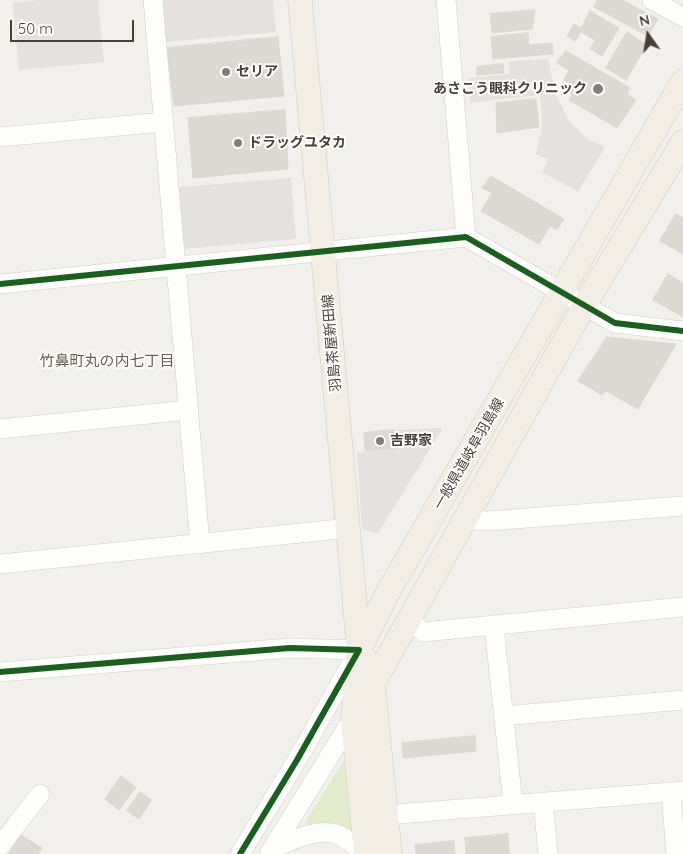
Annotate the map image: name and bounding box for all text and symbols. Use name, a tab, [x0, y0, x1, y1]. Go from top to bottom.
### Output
scale bar	[12, 10, 136, 42]
north arrow	[623, 10, 673, 60]
text: N	[638, 10, 652, 30]
text: 50 m	[18, 19, 53, 38]
place label: セリア	[236, 64, 278, 80]
marker: セリア	[220, 66, 232, 78]
place label: あさこう眼科クリニック	[433, 81, 587, 97]
marker: あさこう眼科クリニック	[591, 82, 605, 96]
place label: ドラッグユタカ	[248, 135, 346, 151]
marker: ドラッグユタカ	[232, 137, 244, 149]
street label: 羽島茶屋新田線	[319, 293, 345, 393]
district label: 竹鼻町丸の内七丁目	[40, 352, 174, 370]
street label: 一般県道岐阜羽島線	[430, 395, 508, 513]
place label: 吉野家	[390, 433, 432, 449]
marker: 吉野家	[374, 435, 386, 447]

